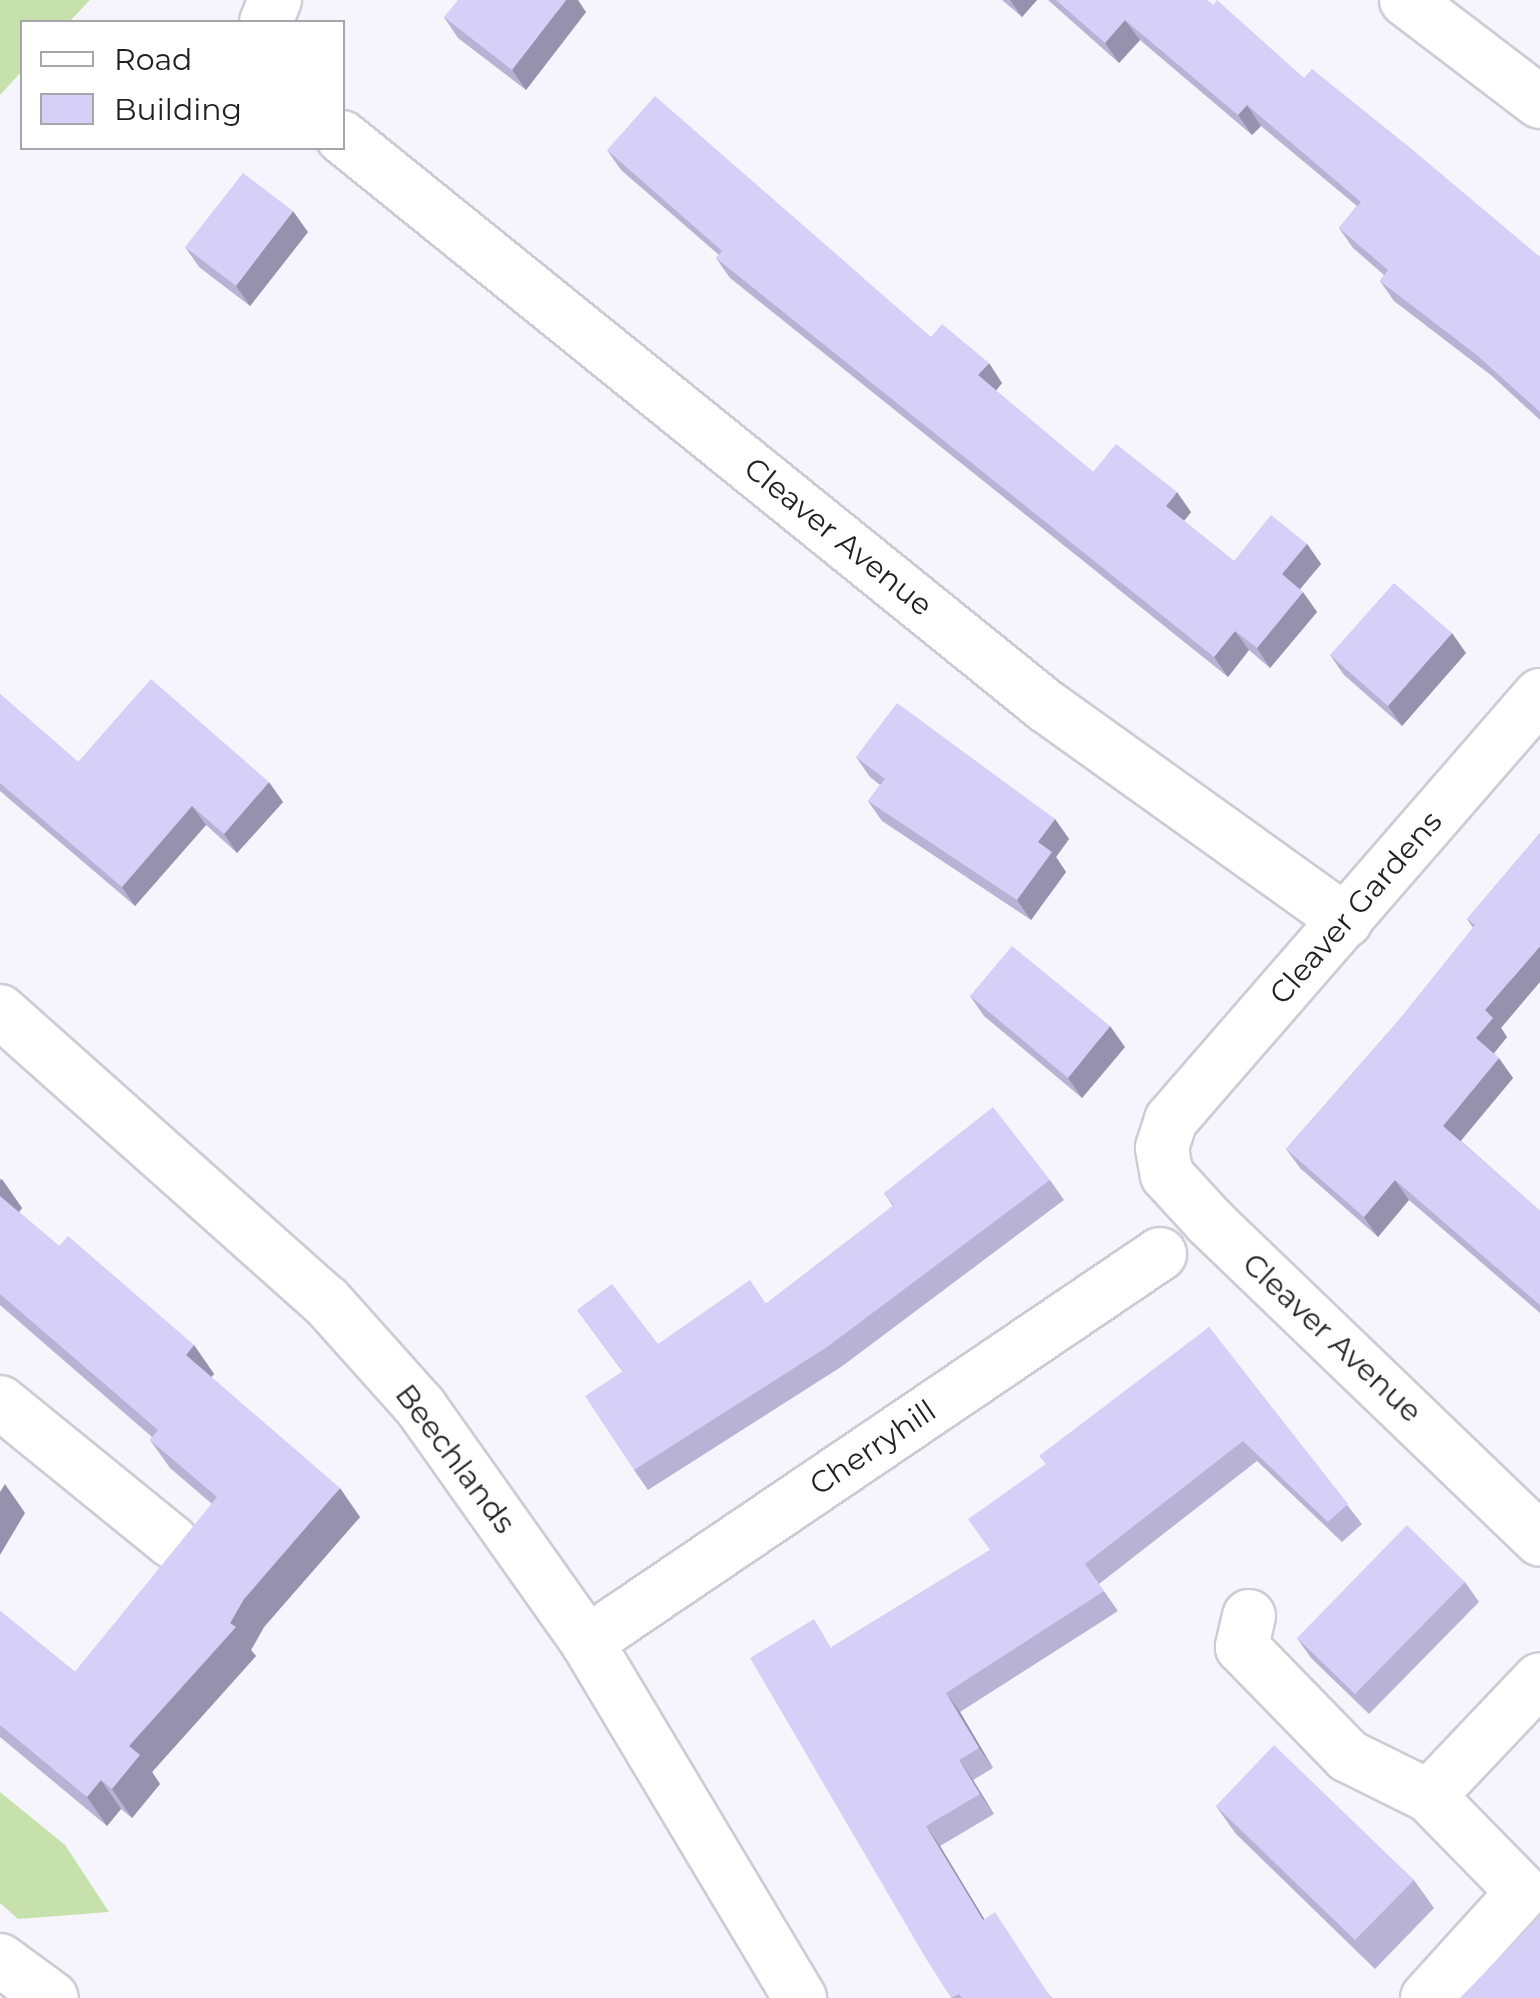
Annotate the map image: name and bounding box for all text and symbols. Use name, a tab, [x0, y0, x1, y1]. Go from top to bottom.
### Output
legend	[20, 20, 345, 150]
text: Road	[114, 41, 192, 78]
text: Building	[114, 91, 242, 128]
street label: Cleaver Avenue	[737, 450, 939, 624]
street label: Cleaver Gardens	[1262, 804, 1450, 1012]
street label: Cleaver Avenue	[1235, 1246, 1429, 1430]
street label: Beechlands	[387, 1378, 523, 1540]
street label: Cherryhill	[803, 1393, 943, 1503]

